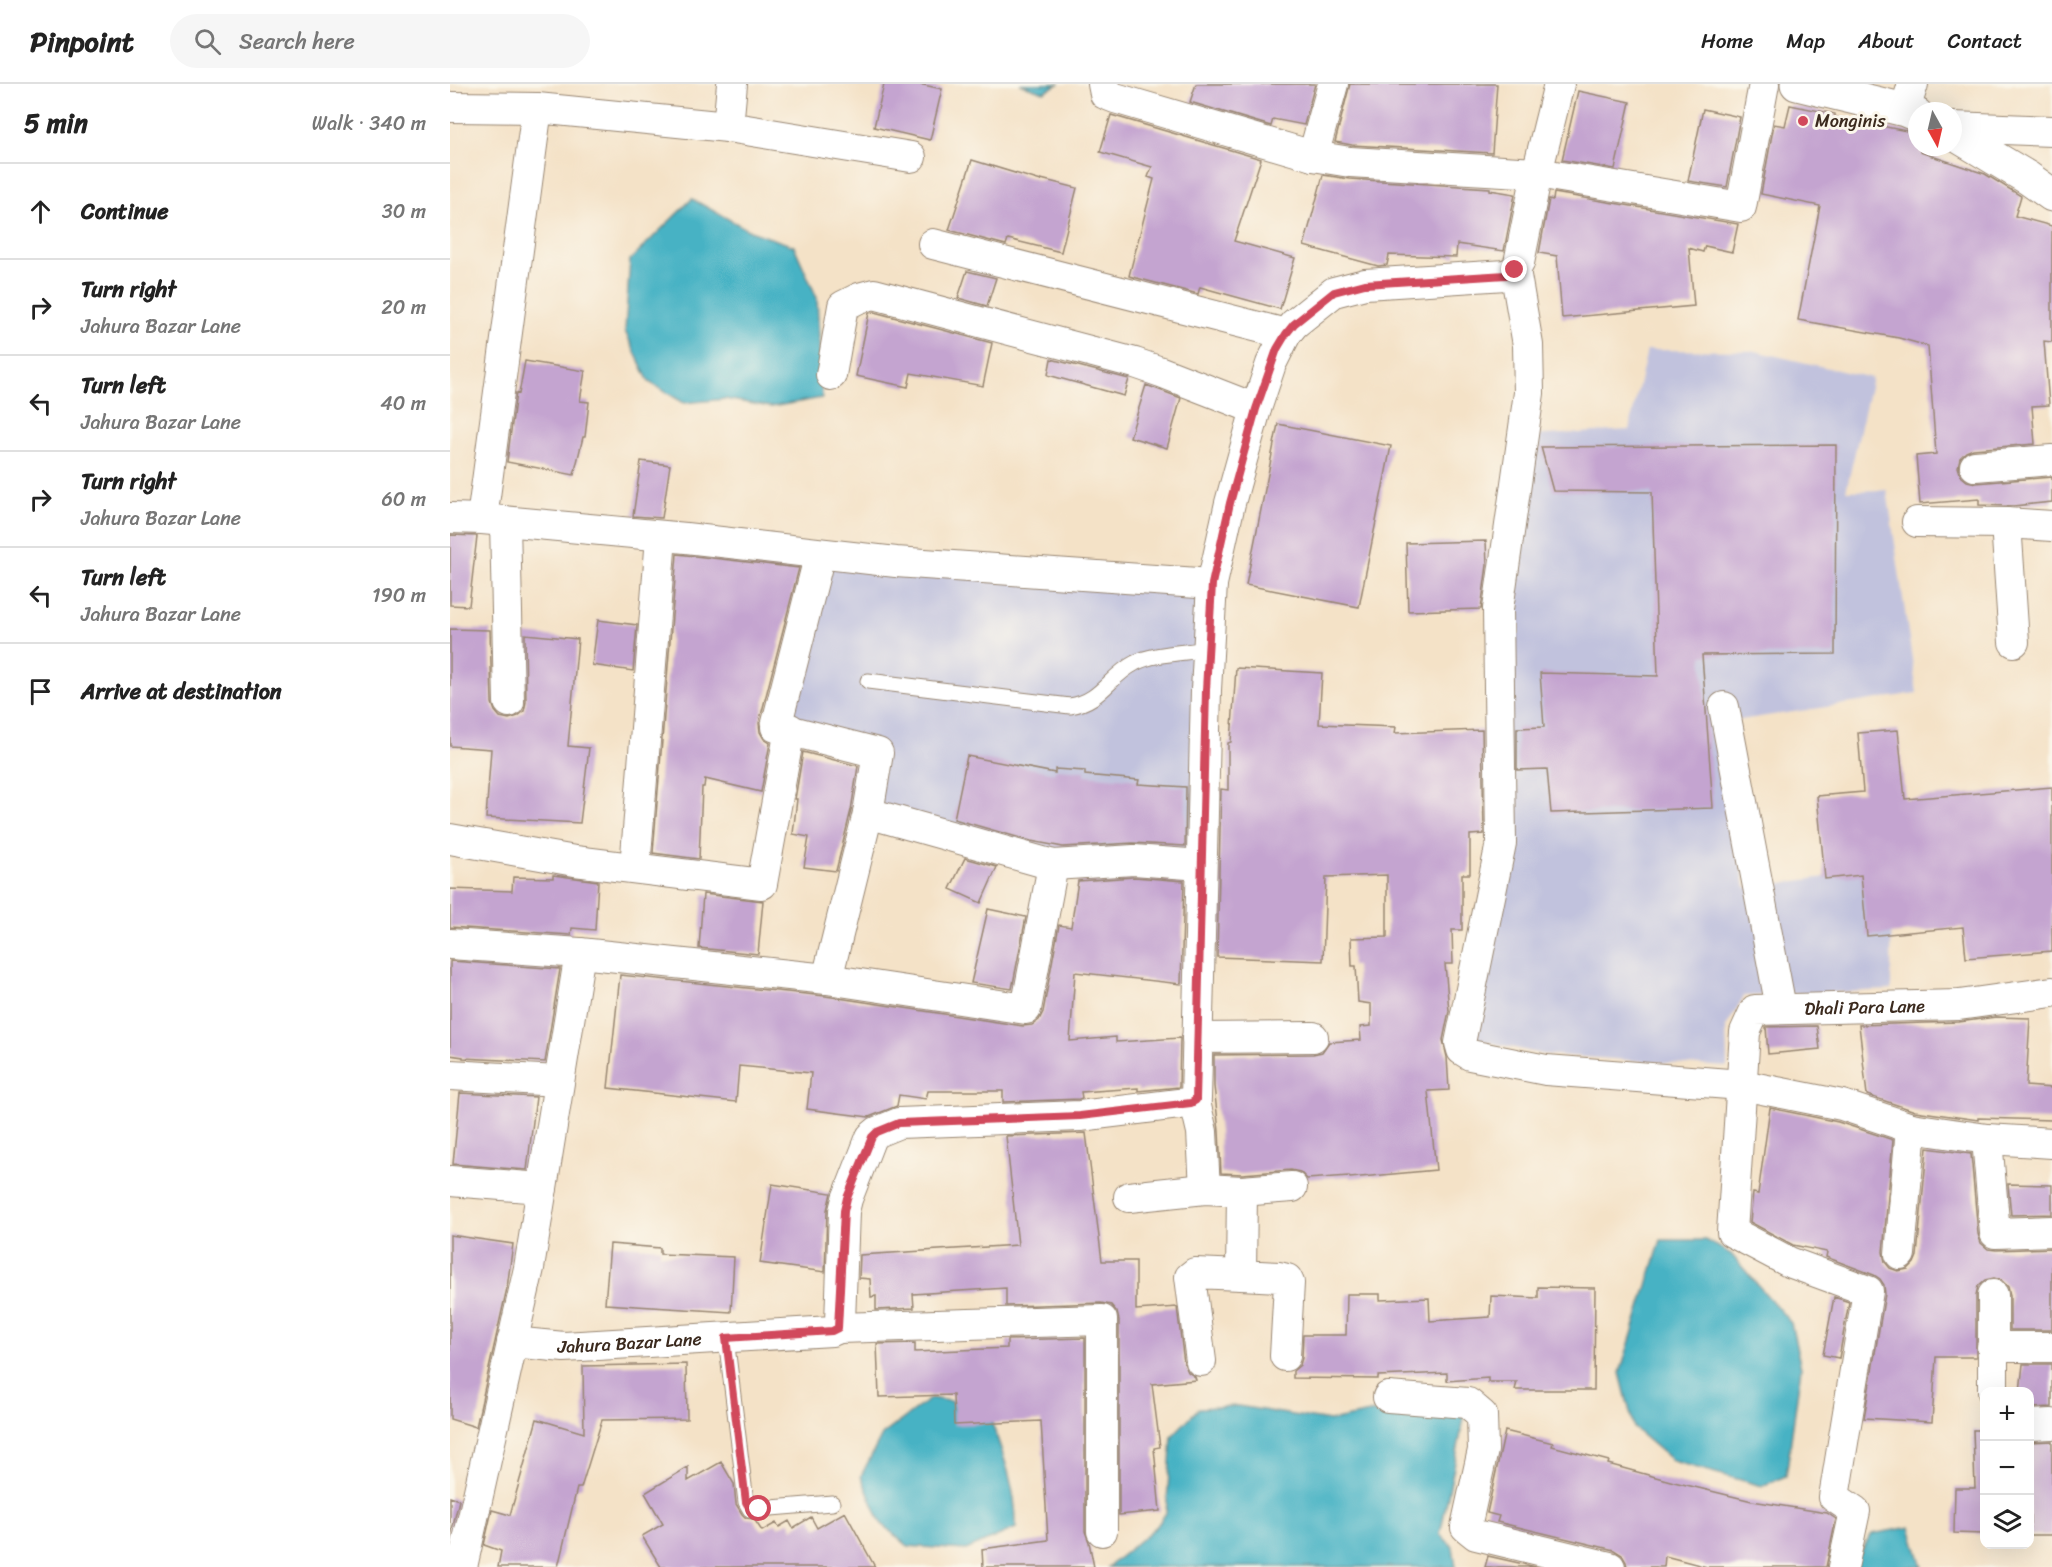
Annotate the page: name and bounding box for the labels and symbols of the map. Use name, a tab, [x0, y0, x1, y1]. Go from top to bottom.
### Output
north arrow	[1908, 102, 1962, 156]
place label: Monginis	[1815, 105, 1886, 137]
marker: Monginis	[1796, 114, 1810, 128]
route end	[1501, 256, 1527, 282]
street label: Dhali Para Lane	[1804, 990, 1925, 1025]
street label: Jahura Bazar Lane	[555, 1323, 703, 1363]
route start	[745, 1495, 771, 1521]

